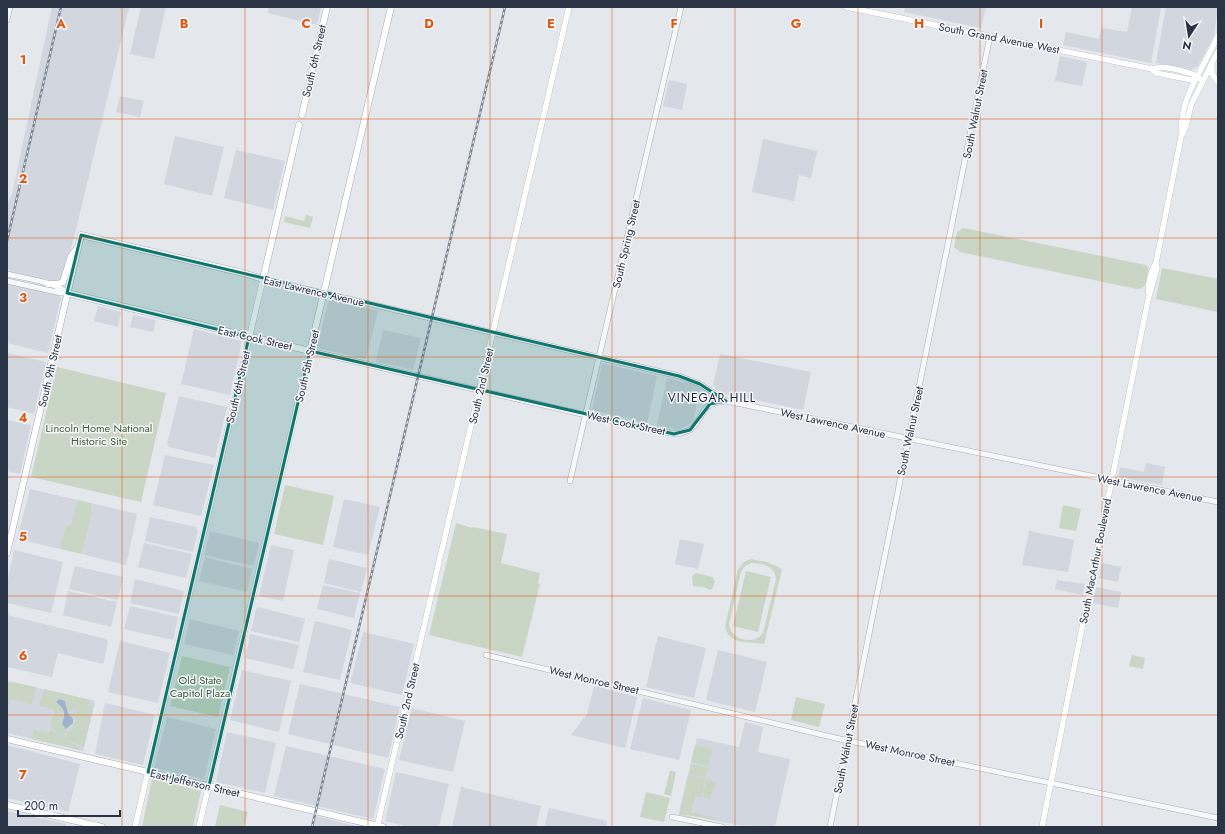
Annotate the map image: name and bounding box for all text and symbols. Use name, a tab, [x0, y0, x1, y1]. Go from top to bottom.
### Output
text: A	[55, 14, 66, 33]
text: B	[180, 14, 189, 33]
text: C	[301, 14, 311, 33]
text: D	[424, 14, 434, 33]
text: E	[547, 14, 555, 33]
text: F	[670, 14, 678, 33]
text: G	[791, 14, 802, 33]
text: H	[914, 14, 924, 33]
text: I	[1039, 14, 1043, 33]
north arrow	[1169, 16, 1209, 56]
street label: South Grand Avenue West	[937, 18, 1061, 58]
street label: South 6th Street	[298, 23, 330, 99]
text: N	[1181, 37, 1193, 55]
text: 1	[20, 50, 26, 69]
street label: South Walnut Street	[958, 68, 992, 160]
text: 2	[19, 169, 27, 188]
street label: South Spring Street	[608, 198, 644, 290]
street label: East Lawrence Avenue	[262, 272, 366, 310]
text: 3	[19, 288, 27, 307]
street label: East Cook Street	[216, 322, 294, 354]
street label: South 5th Street	[291, 328, 323, 404]
street label: South 9th Street	[34, 333, 66, 409]
street label: South 2nd Street	[465, 346, 498, 425]
street label: South 6th Street	[222, 349, 254, 425]
street label: South Walnut Street	[893, 385, 927, 477]
district label: VINEGAR HILL	[668, 389, 756, 407]
street label: West Lawrence Avenue	[779, 404, 887, 442]
street label: West Cook Street	[585, 407, 667, 439]
text: 4	[18, 408, 28, 427]
park label: Lincoln Home National Historic Site	[46, 420, 152, 449]
street label: West Lawrence Avenue	[1096, 470, 1204, 506]
street label: South MacArthur Boulevard	[1075, 497, 1115, 625]
text: 5	[19, 527, 27, 546]
text: 6	[19, 646, 28, 665]
street label: South 2nd Street	[391, 661, 424, 740]
street label: West Monroe Street	[548, 662, 641, 698]
park label: Old State Capitol Plaza	[170, 672, 230, 701]
street label: South Walnut Street	[829, 703, 863, 795]
street label: West Monroe Street	[864, 736, 957, 770]
text: 7	[19, 765, 27, 784]
street label: East Jefferson Street	[149, 765, 242, 801]
scale bar	[18, 792, 120, 818]
text: 200 m	[24, 797, 58, 815]

